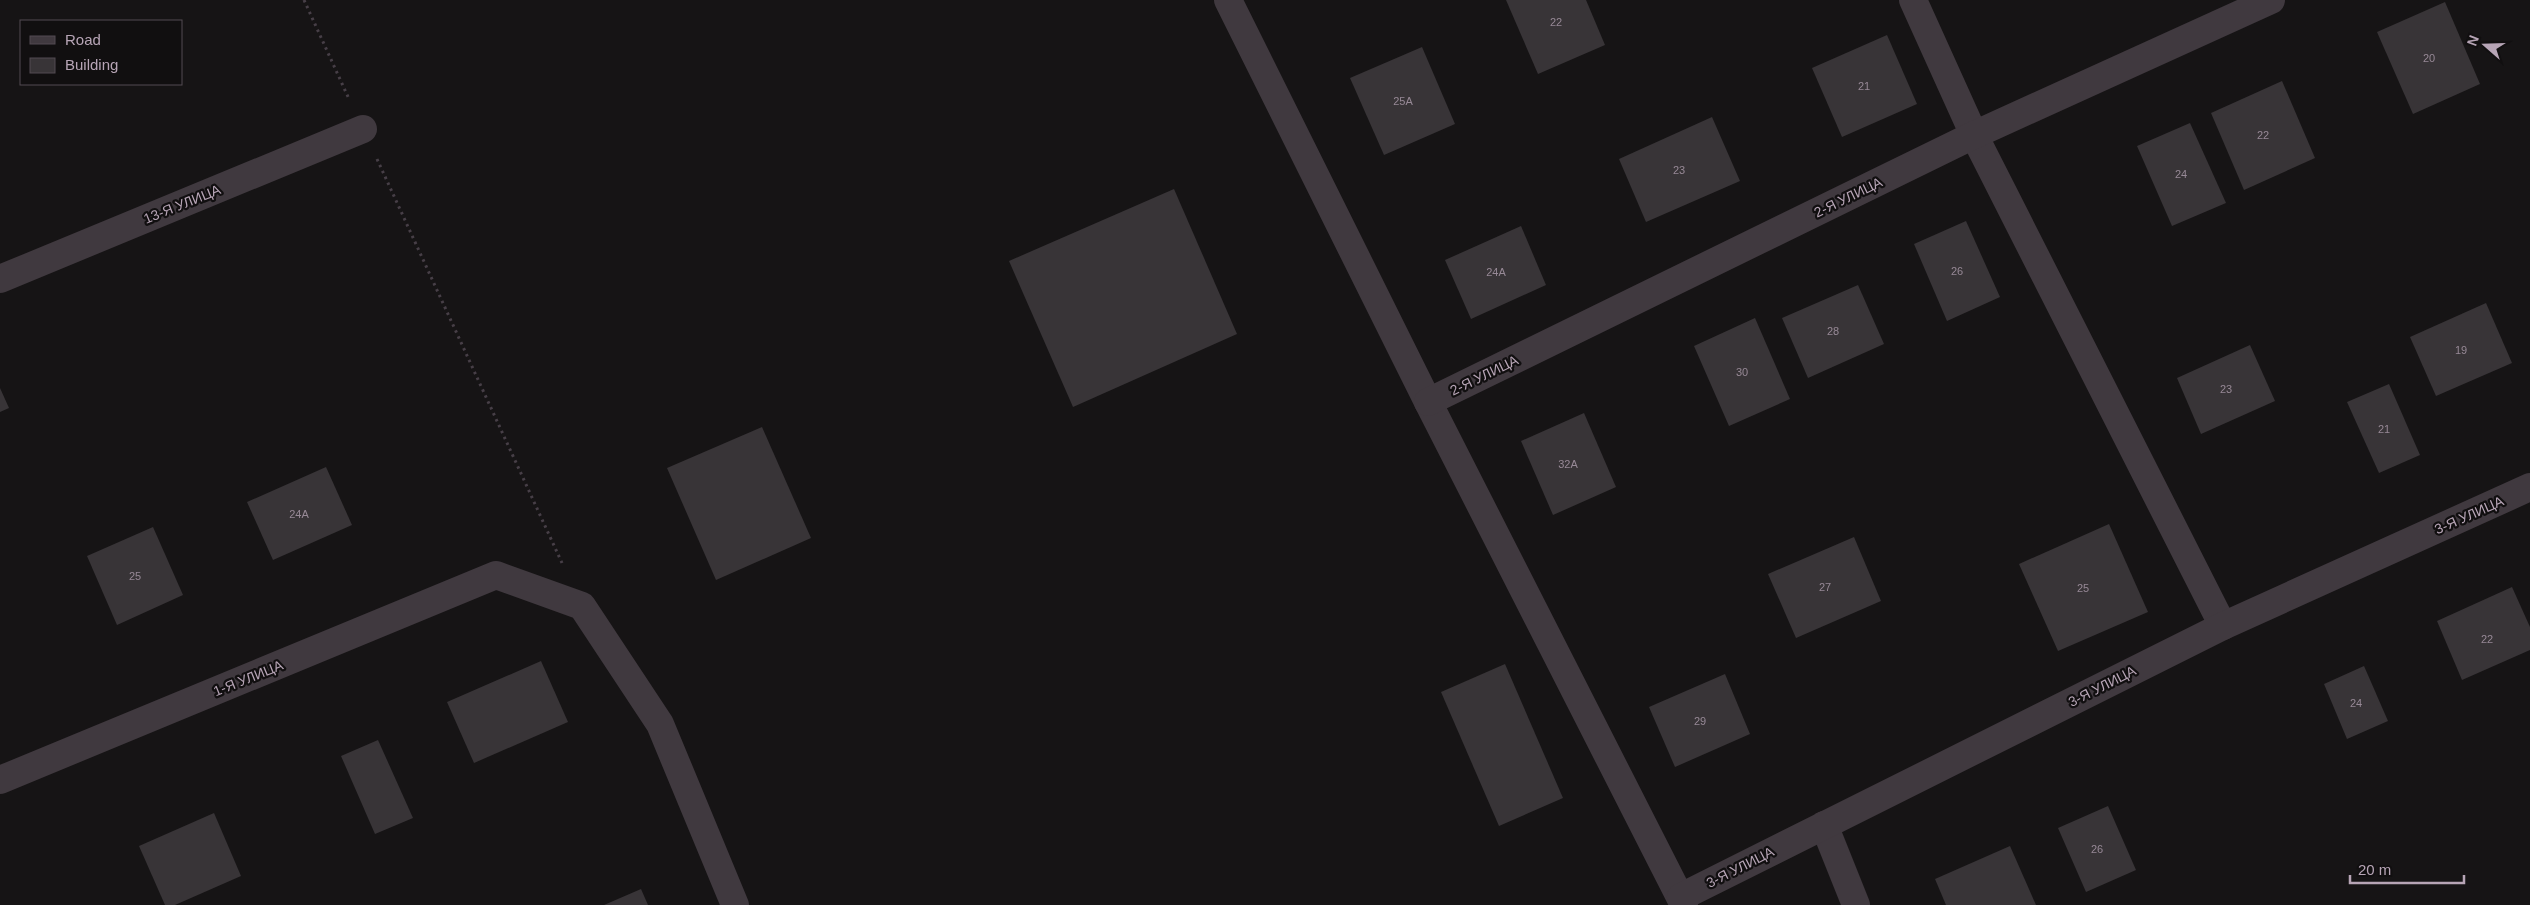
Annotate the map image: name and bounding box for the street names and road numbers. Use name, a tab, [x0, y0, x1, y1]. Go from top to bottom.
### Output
street label: 2-Я УЛИЦА	[1811, 173, 1885, 220]
street label: 13-Я УЛИЦА	[141, 181, 223, 227]
street label: 2-Я УЛИЦА	[1447, 351, 1521, 398]
street label: 3-Я УЛИЦА	[2432, 492, 2507, 537]
street label: 1-Я УЛИЦА	[211, 657, 286, 699]
street label: 3-Я УЛИЦА	[2065, 662, 2139, 710]
street label: 3-Я УЛИЦА	[1703, 843, 1777, 891]

